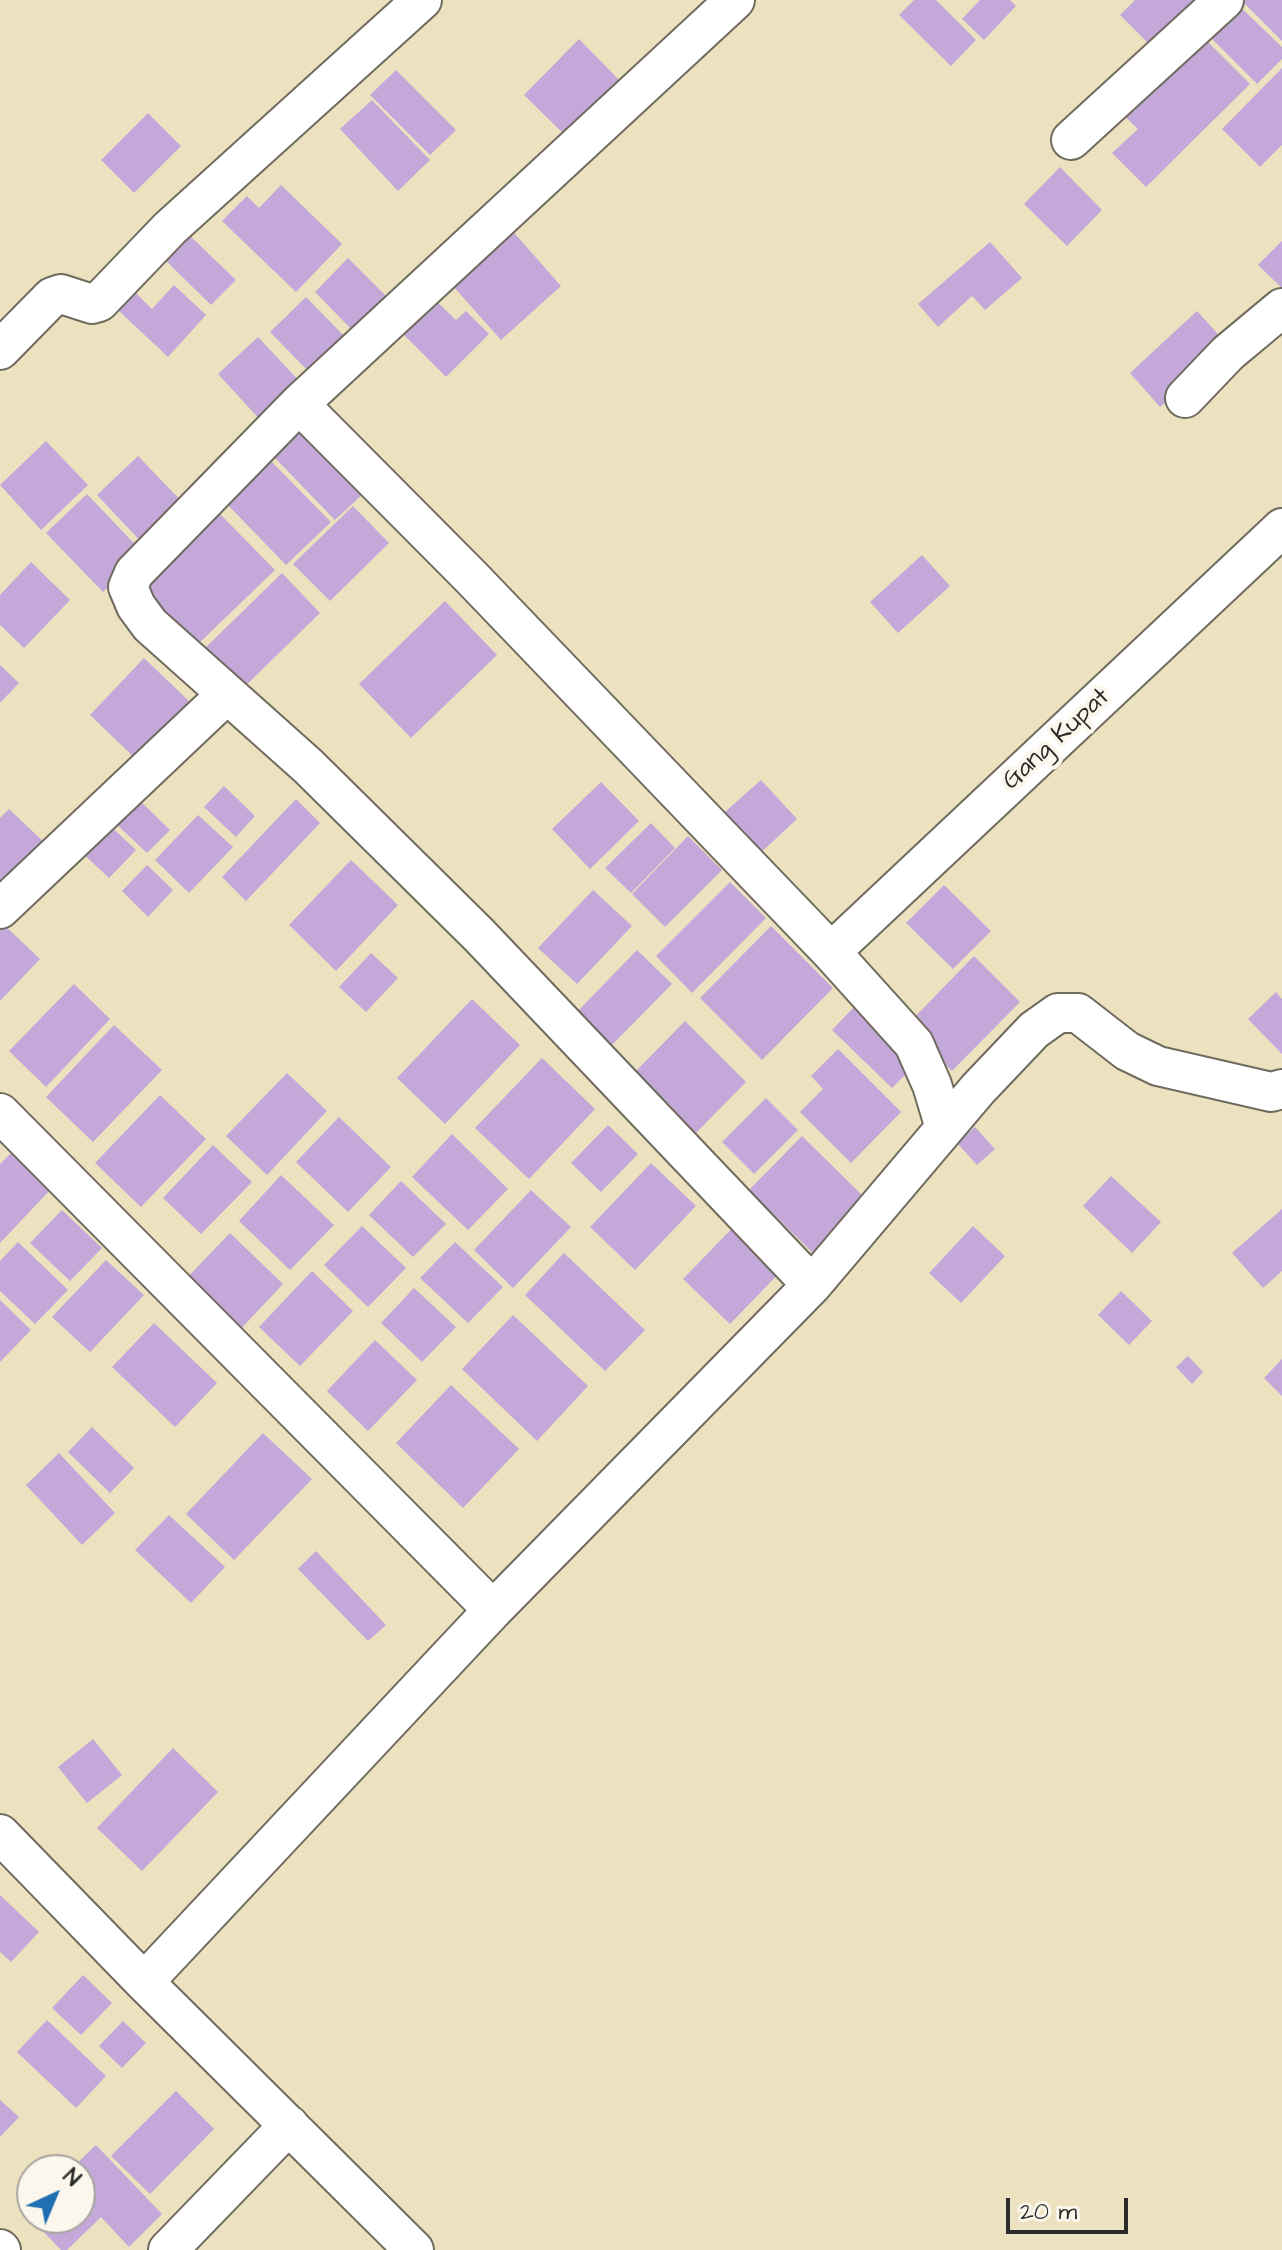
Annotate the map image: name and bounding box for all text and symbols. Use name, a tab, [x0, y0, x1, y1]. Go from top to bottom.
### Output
street label: Gang Kupat	[997, 682, 1117, 798]
north arrow	[16, 2154, 96, 2234]
text: N	[56, 2162, 87, 2194]
scale bar	[1010, 2182, 1132, 2232]
text: 20 m	[1020, 2195, 1077, 2229]

